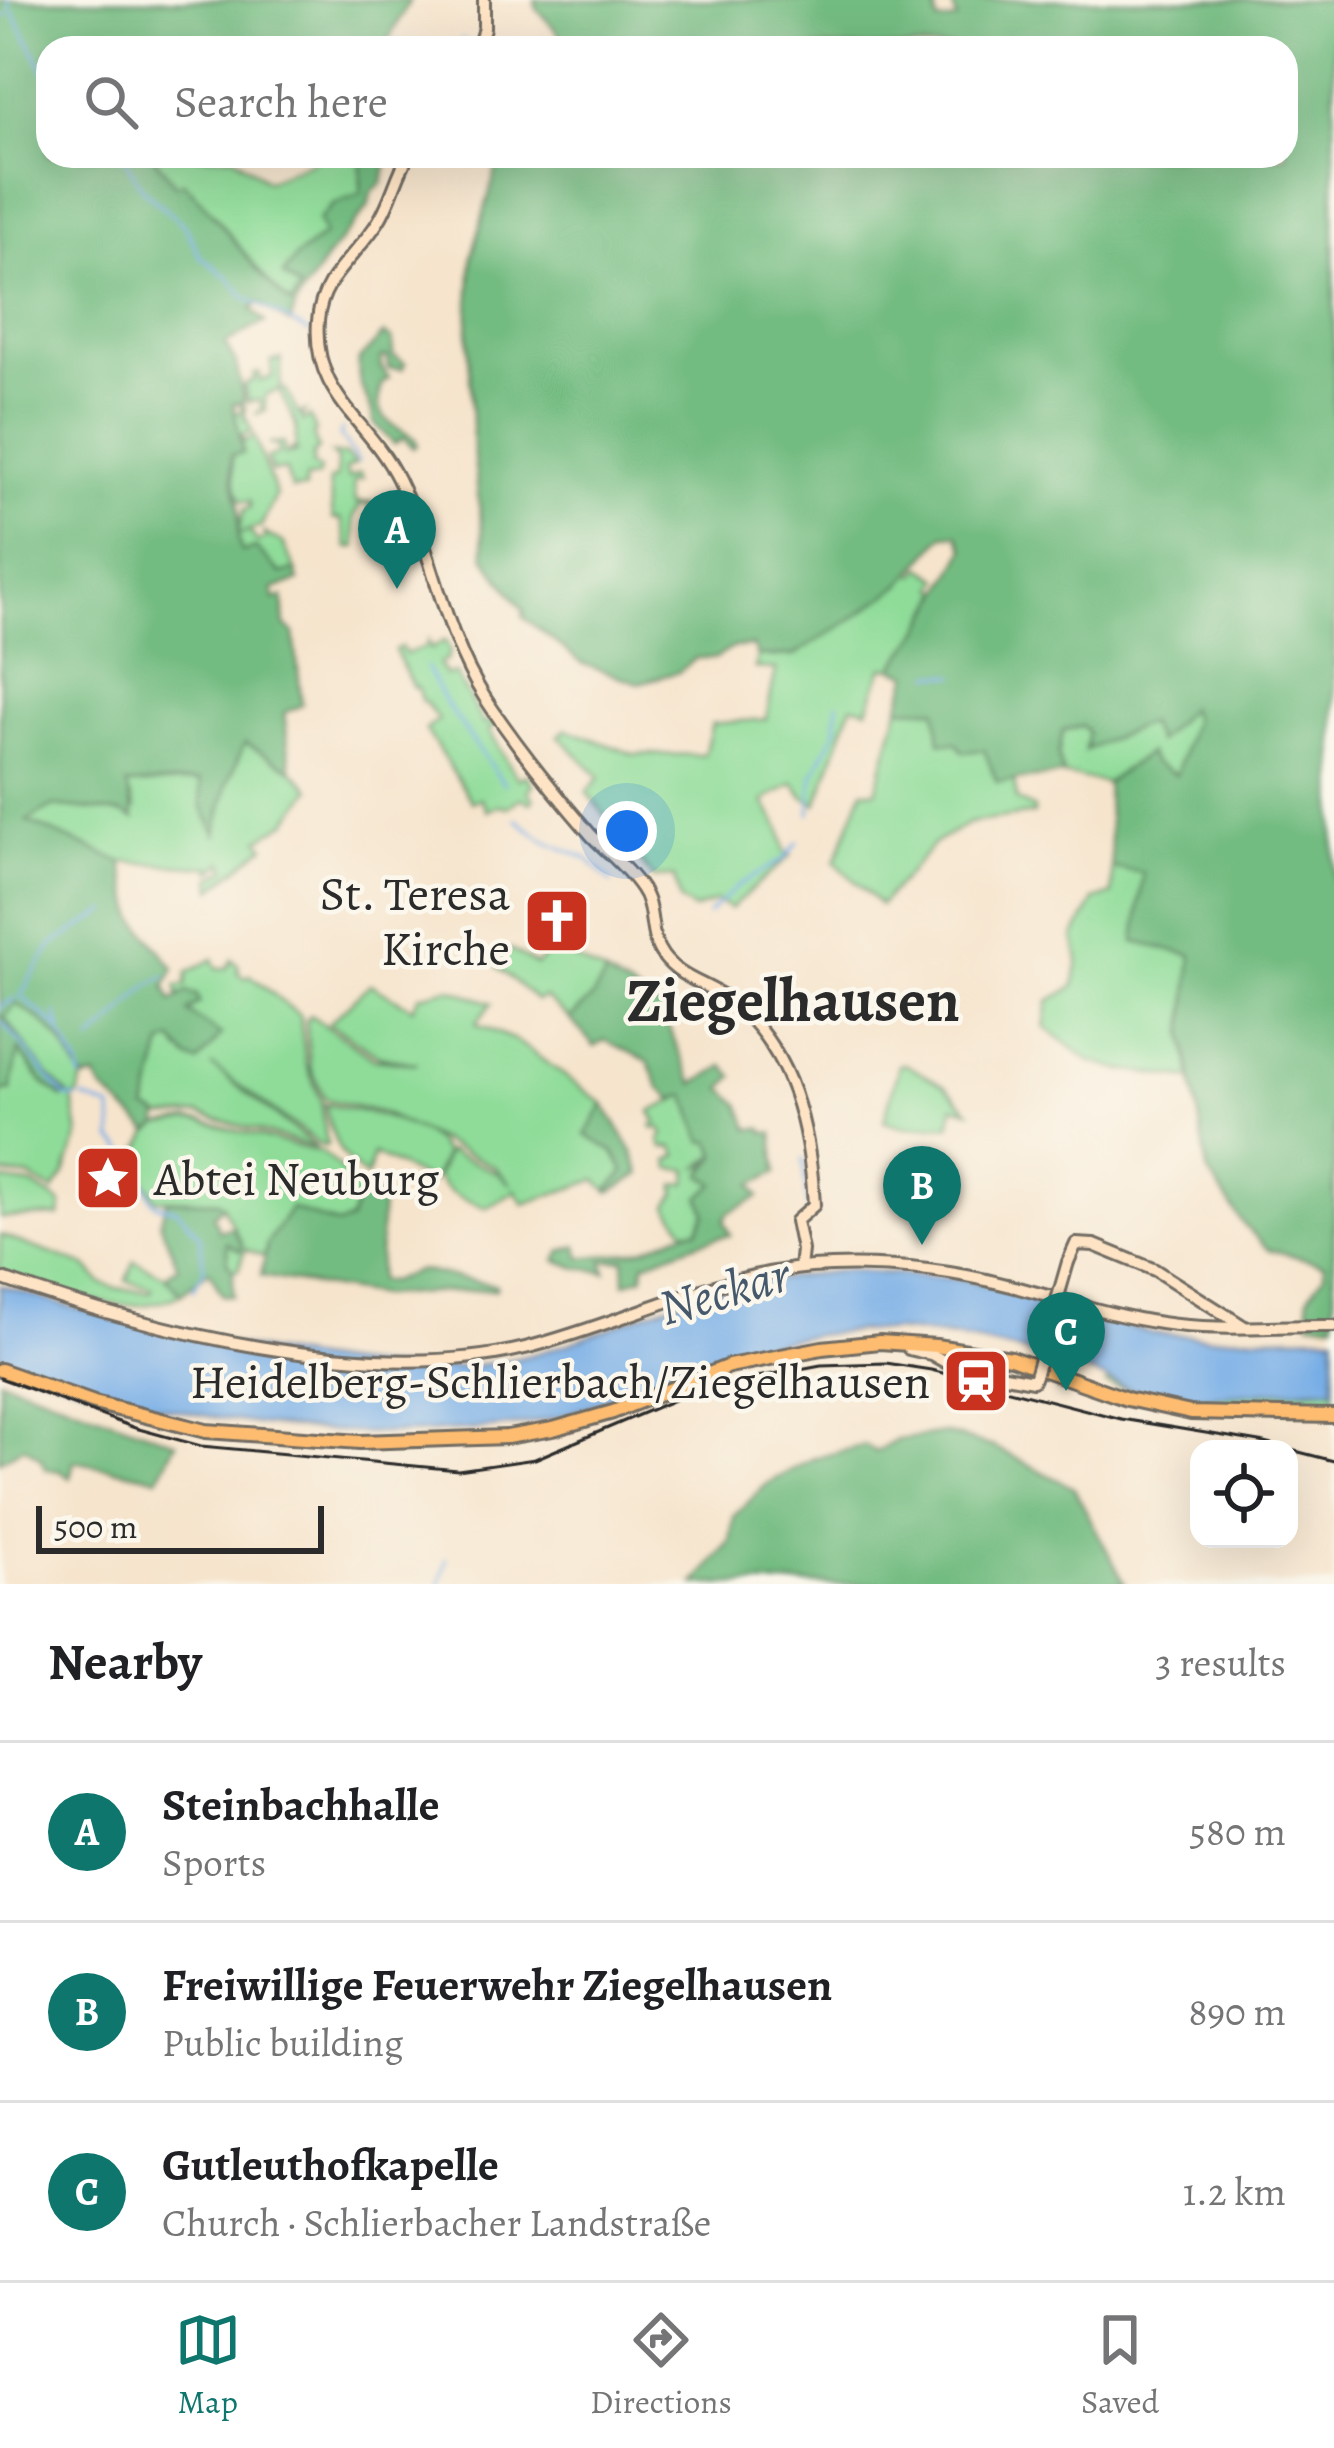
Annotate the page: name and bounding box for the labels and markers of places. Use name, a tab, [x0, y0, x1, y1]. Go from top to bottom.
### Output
pin: A	[358, 490, 436, 589]
place label: St. Teresa Kirche	[320, 861, 511, 982]
church icon: St. Teresa Kirche	[522, 886, 592, 956]
place icon: Abtei Neuburg	[73, 1143, 143, 1213]
place label: Abtei Neuburg	[153, 1146, 440, 1212]
pin: B	[883, 1146, 961, 1245]
pin: C	[1027, 1292, 1105, 1391]
station icon: Heidelberg-Schlierbach/Ziegelhausen	[941, 1346, 1011, 1416]
place label: Heidelberg-Schlierbach/Ziegelhausen	[190, 1349, 930, 1415]

